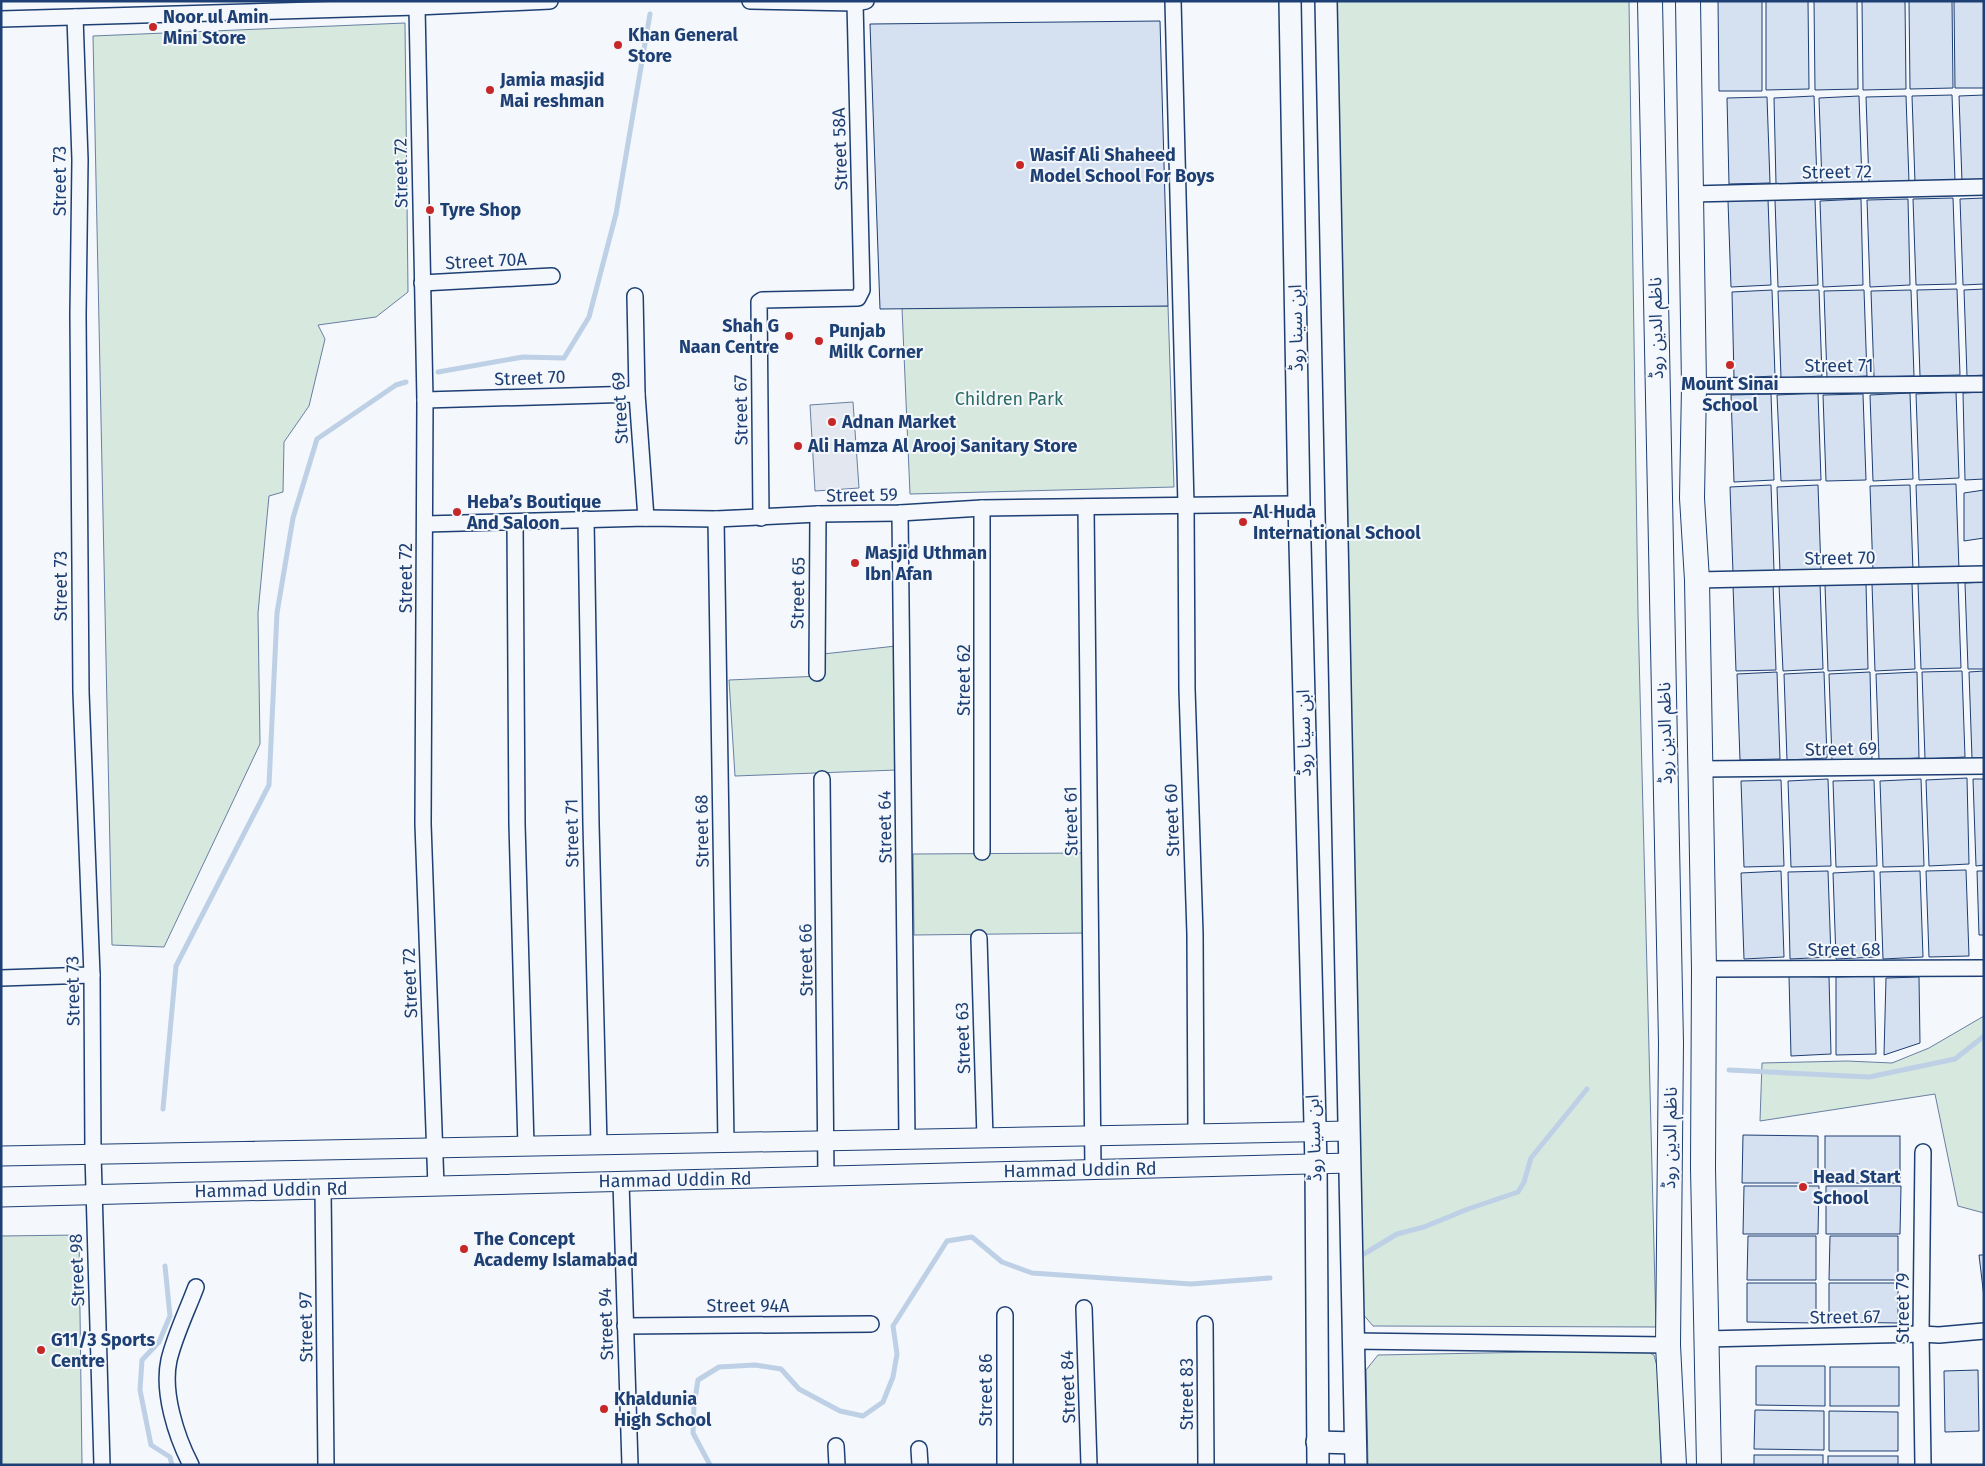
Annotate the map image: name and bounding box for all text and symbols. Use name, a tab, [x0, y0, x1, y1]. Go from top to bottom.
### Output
place label: Noor ul Amin Mini Store	[163, 6, 269, 49]
marker: Noor ul Amin Mini Store	[147, 21, 159, 33]
place label: Khan General Store	[628, 24, 738, 67]
marker: Khan General Store	[612, 39, 624, 51]
place label: Jamia masjid Mai reshman	[499, 69, 605, 112]
marker: Jamia masjid Mai reshman	[484, 84, 496, 96]
street label: Street 58A	[828, 107, 852, 191]
street label: Street 72	[389, 138, 413, 208]
place label: Wasif Ali Shaheed Model School For Boys	[1030, 144, 1215, 187]
street label: Street 73	[49, 146, 71, 216]
marker: Wasif Ali Shaheed Model School For Boys	[1014, 159, 1026, 171]
street label: Street 72	[1802, 160, 1872, 184]
place label: Tyre Shop	[440, 199, 521, 221]
marker: Tyre Shop	[424, 204, 436, 216]
street label: Street 70A	[445, 248, 528, 274]
street label: ناظم الدین روڈ	[1644, 277, 1670, 379]
street label: ابن سینا روڈ	[1284, 284, 1308, 372]
place label: Shah G Naan Centre	[679, 315, 779, 358]
place label: Punjab Milk Corner	[829, 320, 924, 363]
marker: Shah G Naan Centre	[783, 330, 795, 342]
marker: Punjab Milk Corner	[813, 335, 825, 347]
street label: Street 71	[1804, 355, 1874, 377]
marker: Mount Sinai School	[1724, 359, 1736, 371]
street label: Street 70	[494, 366, 566, 390]
street label: Street 69	[607, 371, 633, 445]
place label: Mount Sinai School	[1681, 373, 1779, 416]
street label: Street 67	[729, 374, 753, 446]
park label: Children Park	[955, 388, 1064, 410]
place label: Adnan Market	[841, 411, 957, 433]
marker: Adnan Market	[826, 416, 838, 428]
place label: Ali Hamza Al Arooj Sanitary Store	[807, 435, 1078, 457]
marker: Ali Hamza Al Arooj Sanitary Store	[792, 440, 804, 452]
street label: Street 59	[826, 483, 898, 507]
place label: Heba’s Boutique And Saloon	[466, 491, 601, 534]
place label: Al Huda International School	[1252, 501, 1421, 544]
marker: Heba’s Boutique And Saloon	[451, 506, 463, 518]
marker: Al Huda International School	[1237, 516, 1249, 528]
place label: Masjid Uthman Ibn Afan	[865, 542, 987, 585]
street label: Street 72	[395, 543, 417, 613]
street label: Street 70	[1804, 546, 1876, 570]
street label: Street 73	[50, 551, 72, 621]
street label: Street 65	[786, 557, 810, 629]
marker: Masjid Uthman Ibn Afan	[849, 557, 861, 569]
street label: Street 62	[953, 644, 975, 716]
street label: ناظم الدین روڈ	[1653, 682, 1679, 784]
street label: ابن سینا روڈ	[1292, 689, 1316, 777]
street label: Street 69	[1805, 737, 1877, 761]
street label: Street 60	[1160, 783, 1184, 857]
street label: Street 61	[1059, 786, 1083, 856]
street label: Street 64	[873, 790, 897, 864]
street label: Street 68	[690, 794, 714, 868]
street label: Street 71	[560, 798, 584, 868]
street label: Street 66	[794, 923, 818, 997]
street label: Street 68	[1807, 939, 1881, 961]
street label: Street 72	[398, 947, 422, 1018]
street label: Street 73	[61, 956, 85, 1026]
street label: Street 63	[951, 1002, 975, 1074]
street label: ناظم الدین روڈ	[1658, 1087, 1684, 1189]
street label: ابن سینا روڈ	[1301, 1094, 1327, 1182]
street label: Hammad Uddin Rd	[1003, 1158, 1157, 1182]
place label: Head Start School	[1813, 1166, 1902, 1209]
street label: Hammad Uddin Rd	[598, 1168, 752, 1192]
street label: Hammad Uddin Rd	[194, 1178, 348, 1202]
marker: Head Start School	[1797, 1181, 1809, 1193]
place label: The Concept Academy Islamabad	[473, 1228, 638, 1271]
street label: Street 98	[65, 1233, 89, 1307]
marker: The Concept Academy Islamabad	[458, 1243, 470, 1255]
street label: Street 79	[1892, 1273, 1914, 1343]
street label: Street 94	[594, 1287, 618, 1361]
street label: Street 97	[294, 1291, 318, 1363]
street label: Street 94A	[707, 1295, 790, 1317]
street label: Street 67	[1809, 1305, 1881, 1329]
place label: G11/3 Sports Centre	[51, 1329, 156, 1372]
marker: G11/3 Sports Centre	[35, 1344, 47, 1356]
street label: Street 84	[1056, 1350, 1080, 1424]
street label: Street 86	[975, 1353, 997, 1427]
street label: Street 83	[1176, 1358, 1198, 1430]
place label: Khaldunia High School	[614, 1388, 712, 1431]
marker: Khaldunia High School	[598, 1403, 610, 1415]

